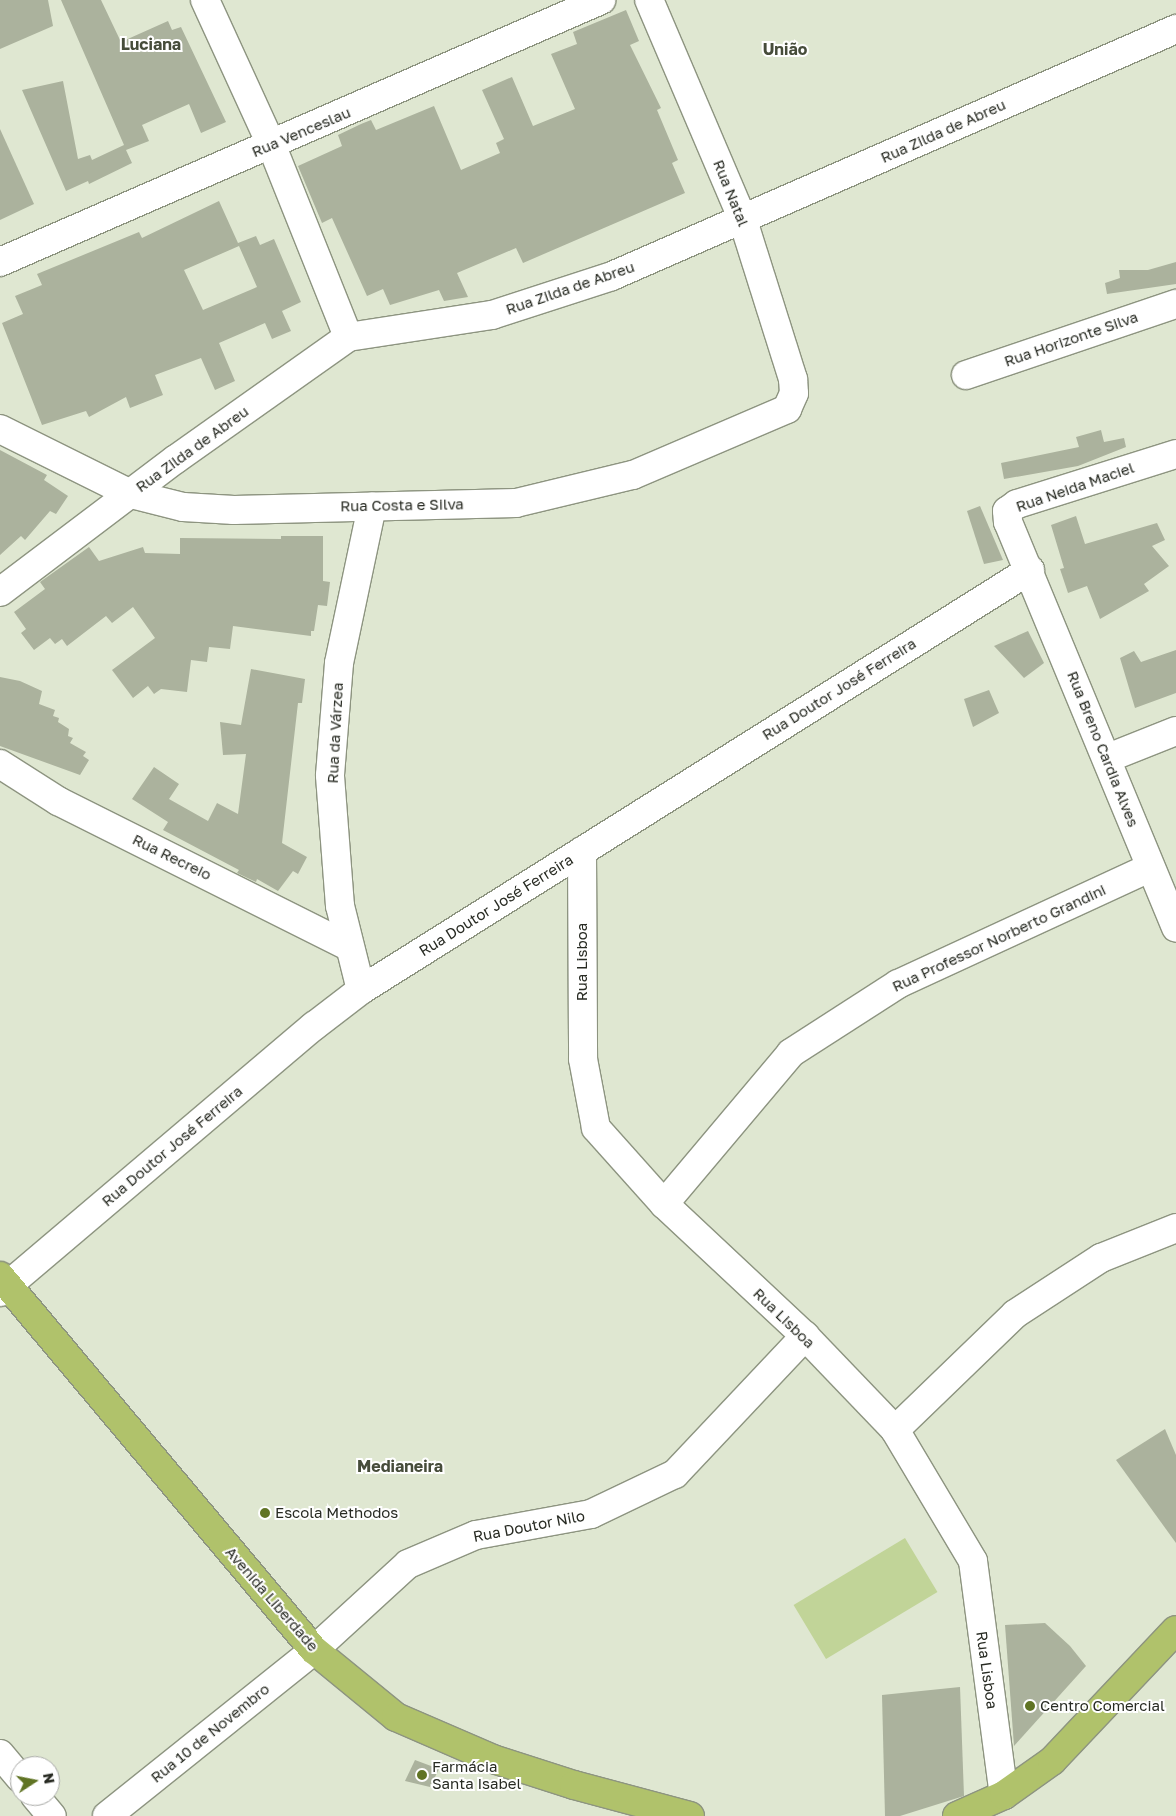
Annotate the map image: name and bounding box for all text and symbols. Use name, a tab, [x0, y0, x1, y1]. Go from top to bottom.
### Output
district label: Luciana	[121, 34, 181, 54]
district label: União	[763, 39, 807, 59]
street label: Rua Zilda de Abreu	[878, 95, 1008, 167]
street label: Rua Venceslau	[249, 103, 353, 161]
street label: Rua Natal	[710, 157, 752, 229]
street label: Rua Zilda de Abreu	[503, 258, 637, 318]
street label: Rua Horizonte Silva	[1002, 308, 1140, 370]
street label: Rua Zilda de Abreu	[132, 402, 252, 496]
street label: Rua Neida Maciel	[1014, 458, 1136, 516]
street label: Rua Costa e Silva	[340, 495, 464, 515]
street label: Rua Doutor José Ferreira	[759, 634, 919, 744]
street label: Rua Breno Cardia Alves	[1063, 668, 1143, 830]
street label: Rua da Várzea	[323, 682, 347, 784]
street label: Rua Recreio	[130, 830, 214, 884]
street label: Rua Doutor José Ferreira	[416, 850, 576, 960]
street label: Rua Professor Norberto Grandini	[889, 880, 1109, 996]
street label: Rua Lisboa	[573, 923, 591, 1001]
street label: Rua Doutor José Ferreira	[98, 1082, 246, 1210]
street label: Rua Lisboa	[750, 1284, 818, 1352]
district label: Medianeira	[357, 1456, 443, 1476]
place label: Escola Methodos	[275, 1504, 398, 1522]
street label: Rua Doutor Nilo	[472, 1506, 586, 1546]
marker: Escola Methodos	[259, 1507, 271, 1519]
street label: Avenida Liberdade	[222, 1543, 322, 1655]
street label: Rua Lisboa	[973, 1630, 1001, 1710]
street label: Rua 10 de Novembro	[147, 1680, 273, 1786]
place label: Centro Comercial	[1040, 1697, 1165, 1715]
marker: Centro Comercial	[1024, 1700, 1036, 1712]
north arrow	[10, 1756, 60, 1806]
place label: Farmácia Santa Isabel	[432, 1757, 521, 1792]
marker: Farmácia Santa Isabel	[416, 1769, 428, 1781]
text: N	[40, 1771, 59, 1785]

